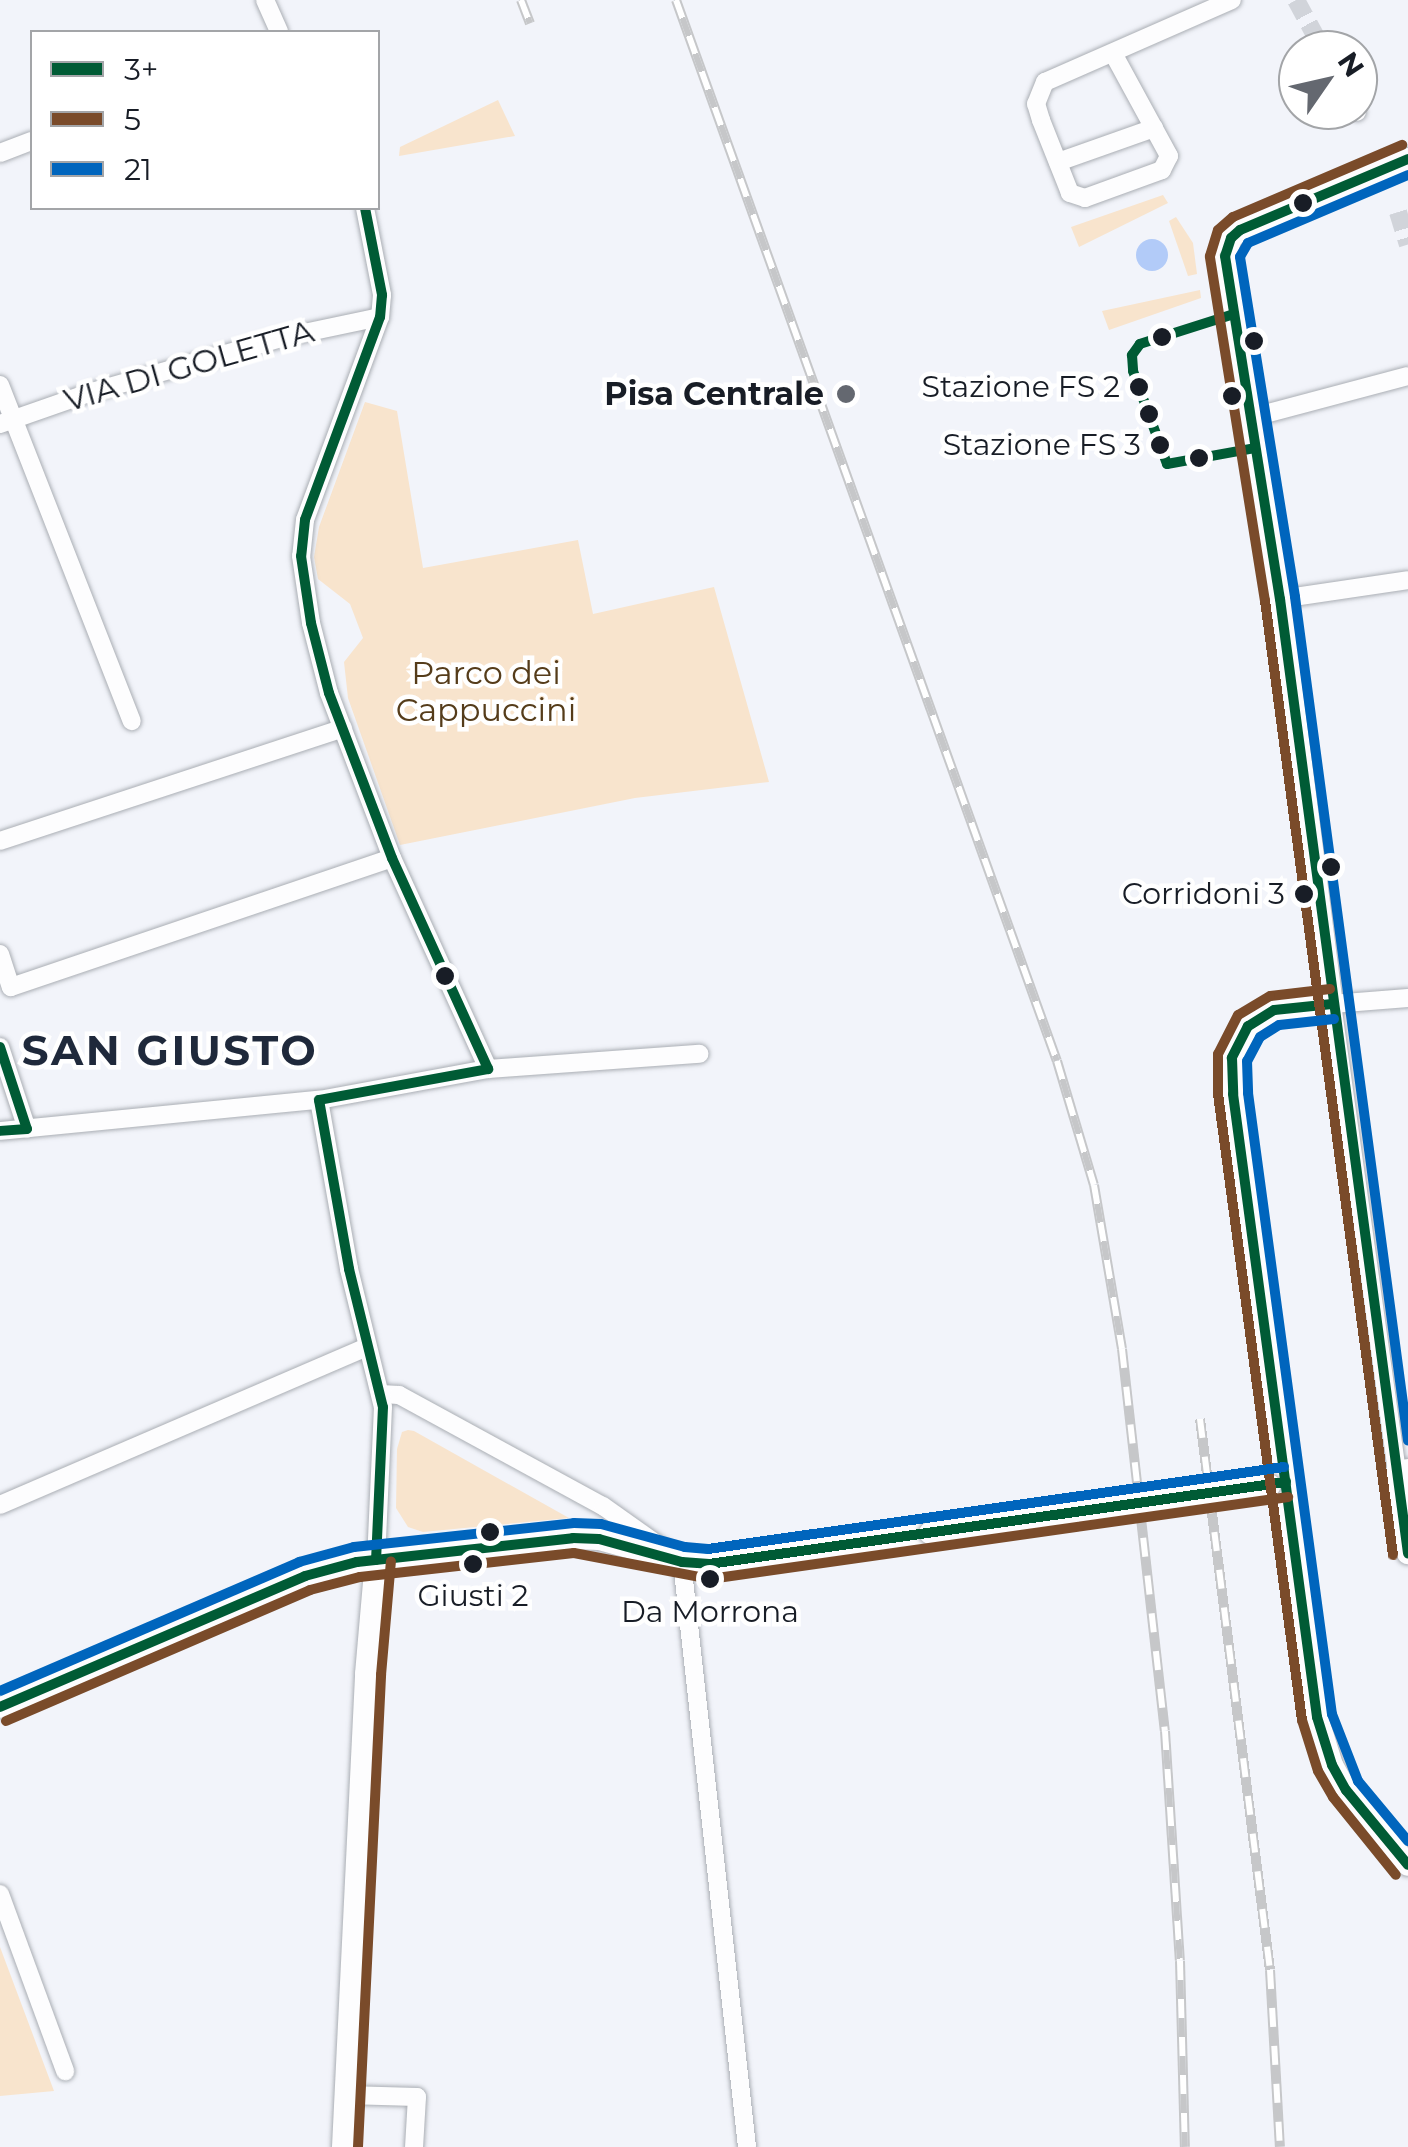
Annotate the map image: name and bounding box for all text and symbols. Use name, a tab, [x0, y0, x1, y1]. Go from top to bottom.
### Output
legend	[30, 30, 380, 210]
north arrow	[1278, 30, 1378, 130]
text: N	[1331, 45, 1372, 83]
text: 3+	[124, 51, 158, 88]
text: 5	[124, 101, 141, 138]
text: 21	[124, 151, 152, 188]
unlabelled marker	[1293, 193, 1313, 213]
street label: VIA DI GOLETTA	[60, 312, 318, 420]
unlabelled marker	[1152, 327, 1172, 347]
unlabelled marker	[1244, 331, 1264, 351]
place label: Stazione FS 2	[922, 369, 1120, 405]
place label: Pisa Centrale	[604, 375, 824, 413]
marker: Stazione FS 2	[1129, 377, 1149, 397]
marker: Pisa Centrale	[833, 381, 859, 407]
unlabelled marker	[1222, 386, 1242, 406]
unlabelled marker	[1139, 404, 1159, 424]
place label: Stazione FS 3	[943, 427, 1141, 463]
marker: Stazione FS 3	[1150, 435, 1170, 455]
unlabelled marker	[1189, 448, 1209, 468]
park label: Parco dei Cappuccini	[396, 655, 576, 730]
unlabelled marker	[1321, 857, 1341, 877]
place label: Corridoni 3	[1122, 876, 1285, 912]
marker: Corridoni 3	[1294, 884, 1314, 904]
unlabelled marker	[435, 966, 455, 986]
district label: SAN GIUSTO	[22, 1025, 318, 1075]
unlabelled marker	[480, 1522, 500, 1542]
marker: Giusti 2	[463, 1554, 483, 1574]
marker: Da Morrona	[700, 1569, 720, 1589]
place label: Giusti 2	[417, 1578, 529, 1614]
place label: Da Morrona	[621, 1594, 799, 1630]

